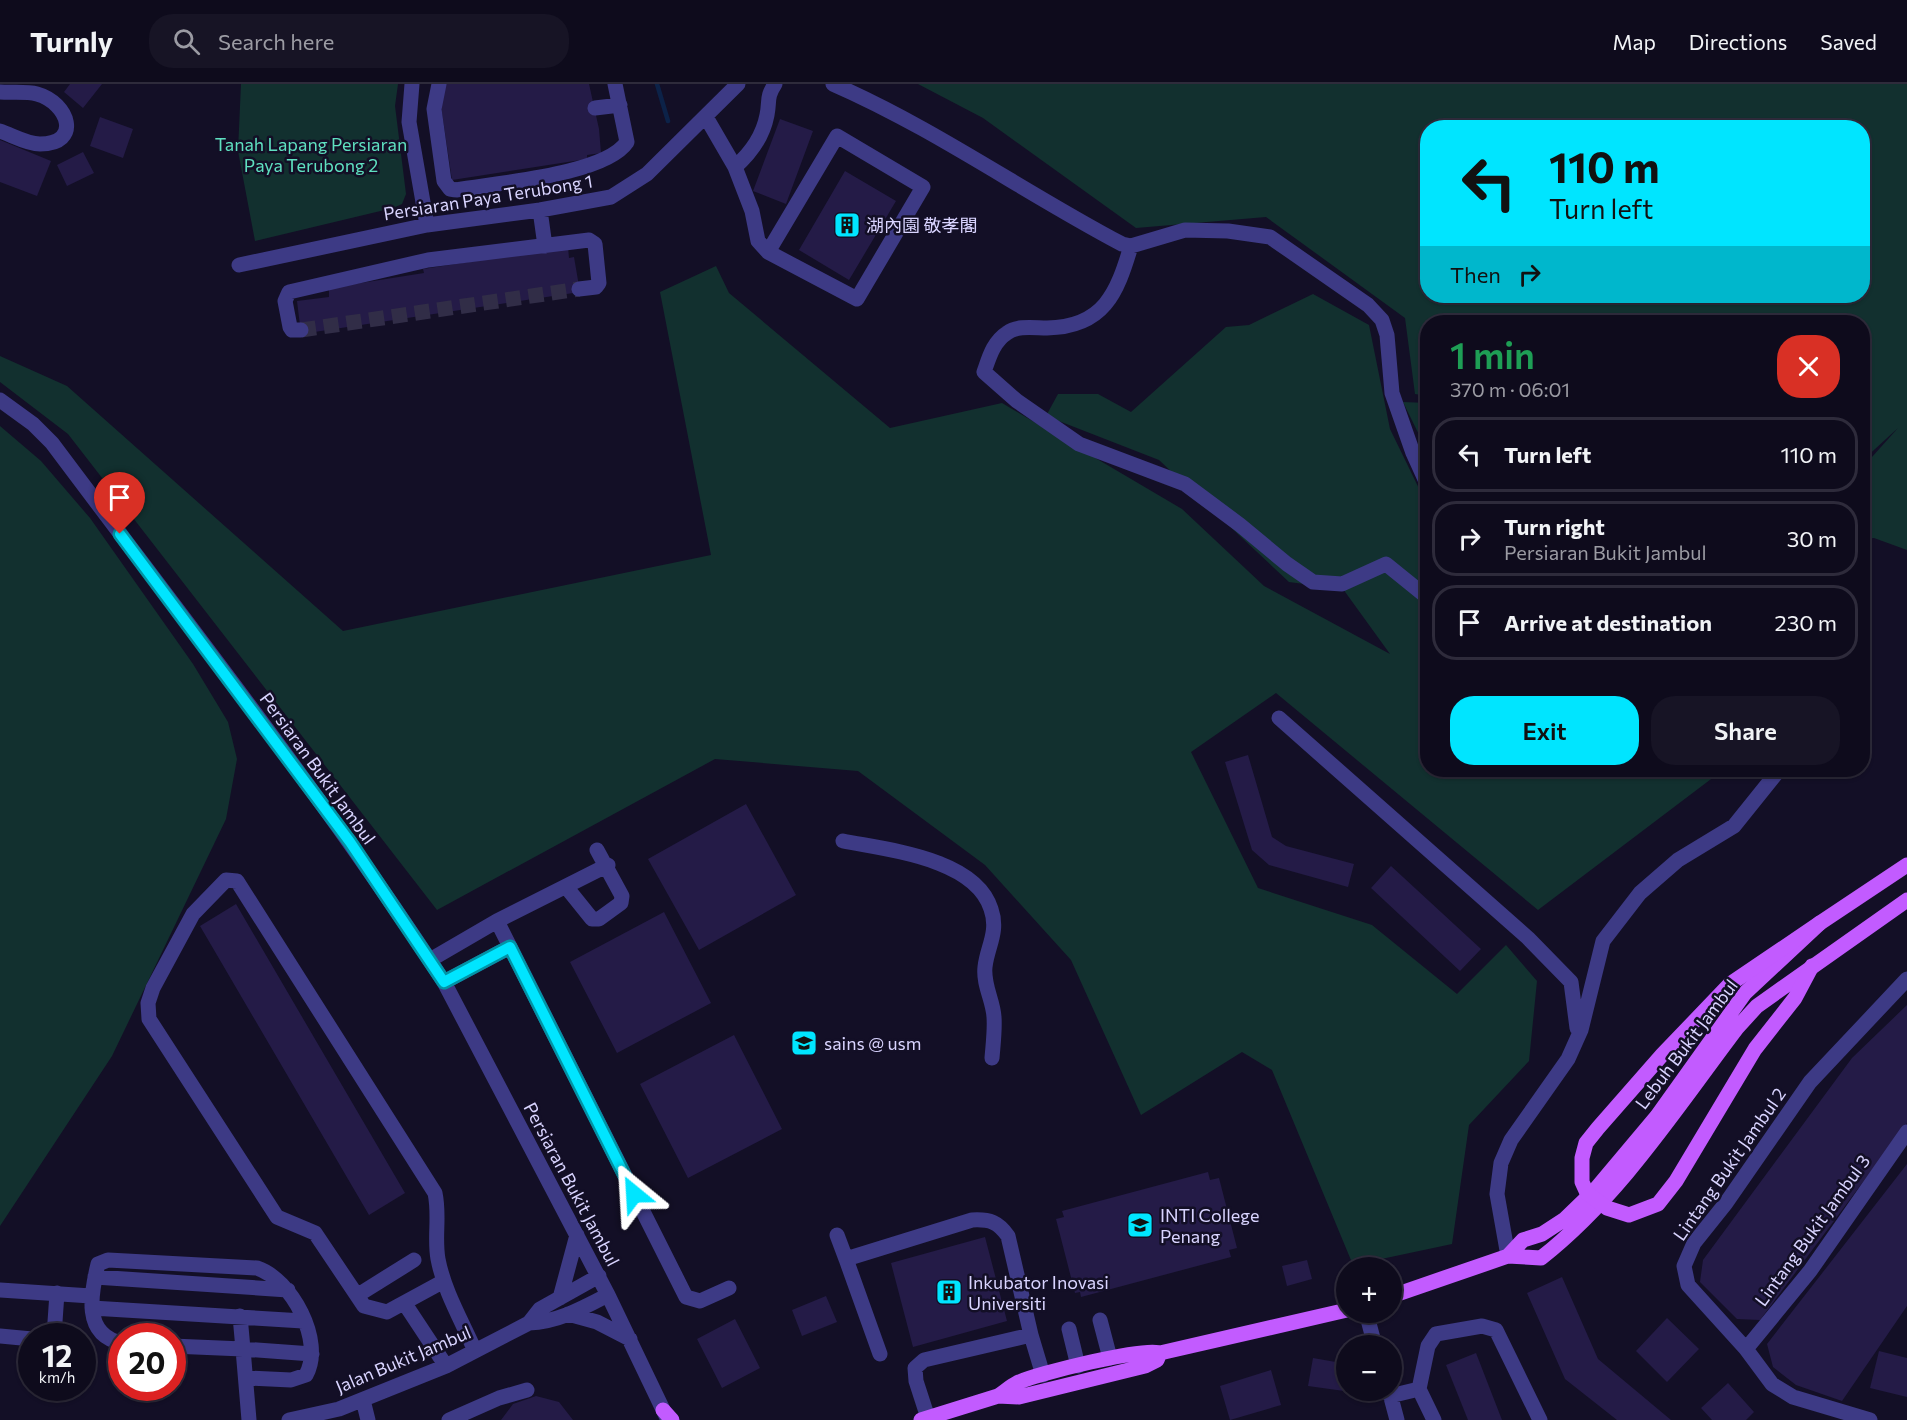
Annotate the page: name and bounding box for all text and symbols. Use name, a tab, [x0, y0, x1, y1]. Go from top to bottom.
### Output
search box	[149, 14, 569, 68]
text: Turnly	[30, 24, 113, 58]
icon: search	[170, 25, 203, 58]
text: Search here	[218, 28, 334, 55]
text: Map	[1613, 29, 1656, 54]
text: Directions	[1689, 29, 1787, 54]
text: Saved	[1820, 29, 1877, 54]
park label: Tanah Lapang Persiaran Paya Terubong 2	[215, 133, 407, 176]
text: 110 m	[1549, 140, 1660, 192]
icon: left	[1450, 144, 1528, 222]
street label: Persiaran Paya Terubong 1	[382, 170, 594, 224]
text: Turn left	[1549, 192, 1653, 225]
building icon: 湖內園 敬孝閣	[832, 210, 862, 240]
place label: 湖內園 敬孝閣	[866, 214, 977, 236]
icon: right	[1513, 258, 1546, 291]
text: Then	[1450, 261, 1501, 288]
text: 1 min	[1450, 332, 1535, 376]
button: close	[1777, 335, 1840, 398]
text: 370 m · 06:01	[1450, 377, 1570, 401]
icon: left	[1453, 438, 1486, 471]
text: Turn left	[1504, 441, 1591, 468]
text: 110 m	[1780, 441, 1837, 468]
pin	[94, 472, 145, 534]
icon: arrive	[103, 481, 136, 514]
text: Turn right	[1504, 513, 1605, 540]
icon: right	[1453, 522, 1486, 555]
text: 30 m	[1787, 525, 1837, 552]
text: Persiaran Bukit Jambul	[1504, 540, 1707, 564]
icon: arrive	[1453, 606, 1486, 639]
text: Arrive at destination	[1504, 609, 1712, 636]
text: 230 m	[1774, 609, 1837, 636]
street label: Persiaran Bukit Jambul	[256, 688, 380, 848]
button: Exit	[1450, 696, 1639, 765]
button: Share	[1651, 696, 1840, 765]
street label: Lebuh Bukit Jambul	[1630, 975, 1742, 1113]
school or university icon: sains @ usm	[789, 1028, 819, 1058]
place label: sains @ usm	[824, 1032, 921, 1054]
street label: Lintang Bukit Jambul 2	[1668, 1083, 1790, 1245]
street label: Persiaran Bukit Jambul	[519, 1098, 625, 1270]
street label: Lintang Bukit Jambul 3	[1750, 1150, 1874, 1310]
position arrow	[602, 1162, 666, 1226]
place label: INTI College Penang	[1160, 1204, 1259, 1247]
school or university icon: INTI College Penang	[1125, 1210, 1155, 1240]
map controls	[1336, 1257, 1402, 1401]
button: +	[1336, 1257, 1402, 1323]
place label: Inkubator Inovasi Universiti	[968, 1271, 1109, 1314]
building icon: Inkubator Inovasi Universiti	[934, 1277, 964, 1307]
street label: Jalan Bukit Jambul	[332, 1321, 474, 1397]
speed limit sign: 20	[108, 1323, 186, 1401]
button: −	[1336, 1335, 1402, 1401]
text: 12	[42, 1336, 72, 1373]
text: km/h	[39, 1368, 75, 1386]

